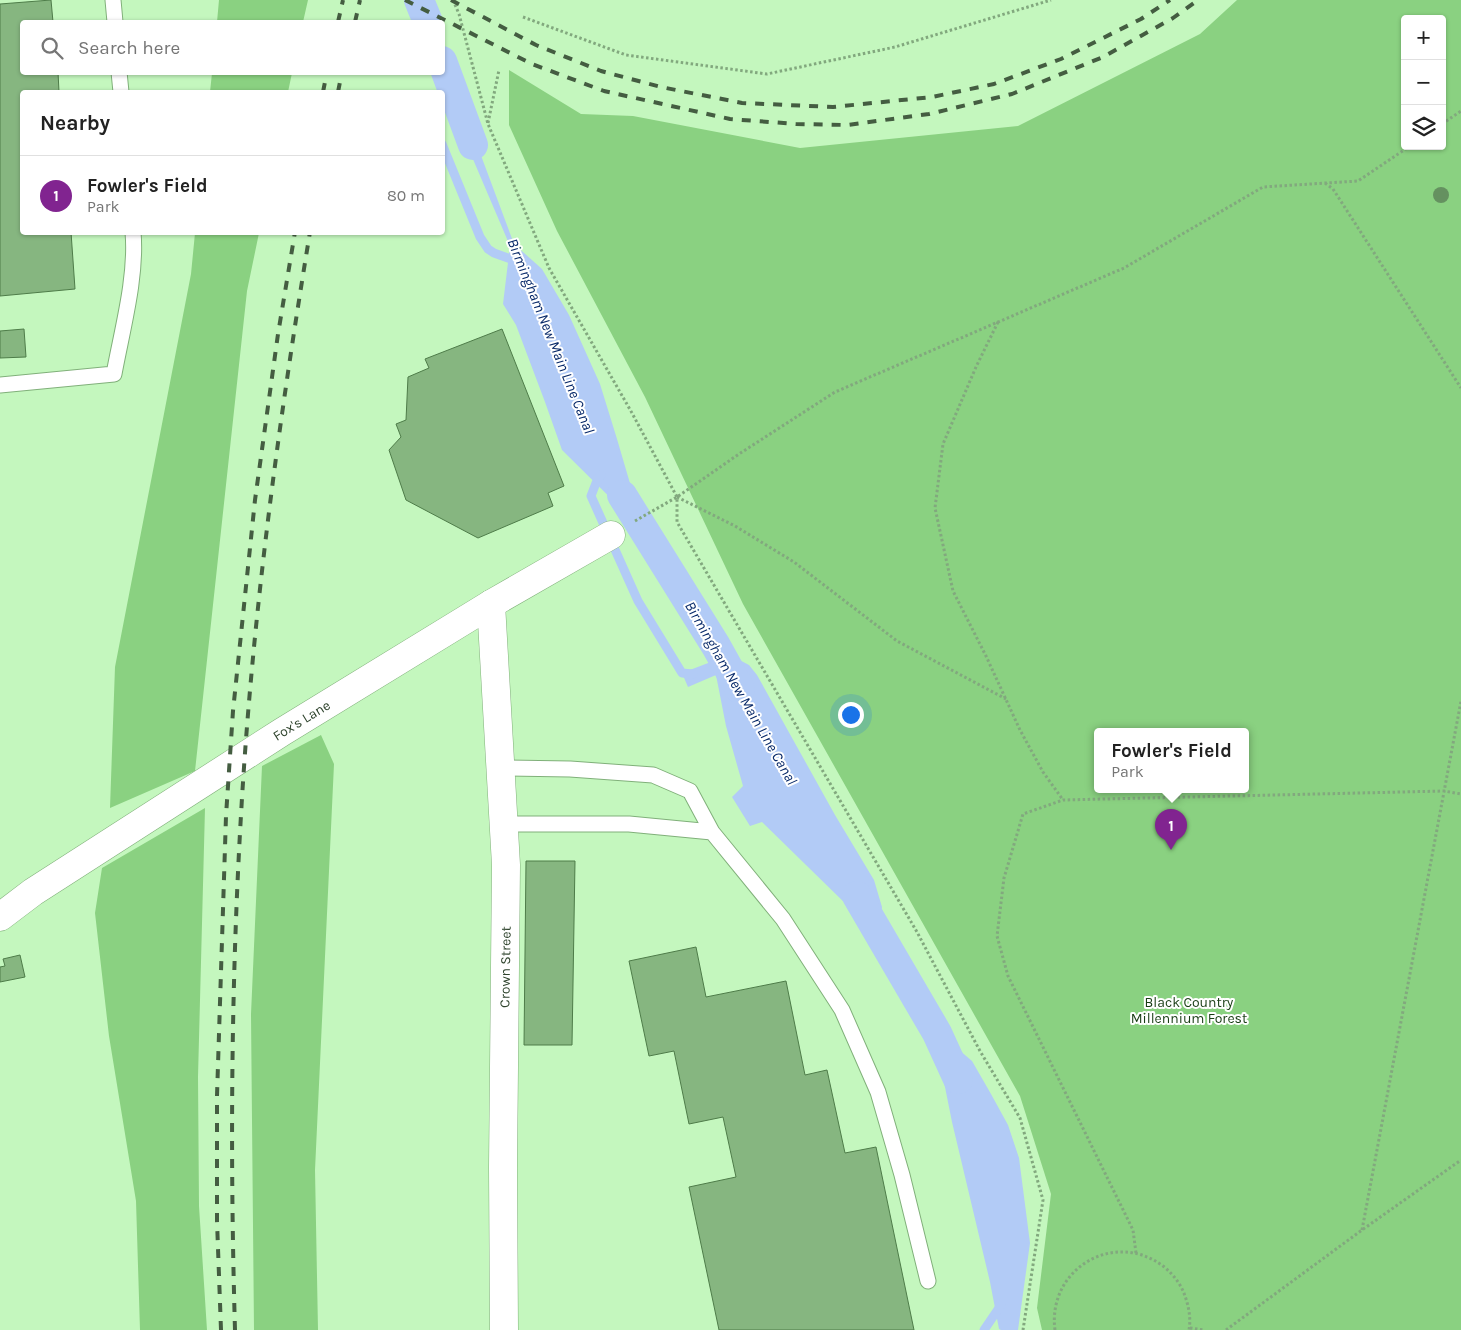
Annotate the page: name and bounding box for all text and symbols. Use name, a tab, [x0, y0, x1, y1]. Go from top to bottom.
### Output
map controls	[1401, 15, 1446, 150]
button: +	[1401, 15, 1446, 60]
search box	[20, 20, 445, 75]
icon: search	[38, 34, 66, 62]
text: Search here	[78, 37, 180, 59]
button: −	[1401, 60, 1446, 105]
button: layers	[1401, 105, 1446, 150]
text: Nearby	[40, 111, 110, 135]
text: Fowler's Field	[87, 175, 208, 197]
text: 1	[53, 186, 59, 205]
text: 80 m	[387, 186, 425, 205]
text: Park	[87, 197, 119, 216]
water label: Birmingham New Main Line Canal	[503, 236, 599, 436]
water label: Birmingham New Main Line Canal	[681, 598, 801, 788]
street label: Fox's Lane	[270, 697, 333, 745]
your location	[838, 702, 864, 728]
popup	[1094, 728, 1249, 793]
text: Fowler's Field	[1111, 740, 1232, 762]
text: Park	[1111, 762, 1144, 781]
pin: 1	[1155, 809, 1187, 850]
street label: Crown Street	[496, 926, 515, 1008]
park label: Black Country Millennium Forest	[1131, 994, 1247, 1027]

